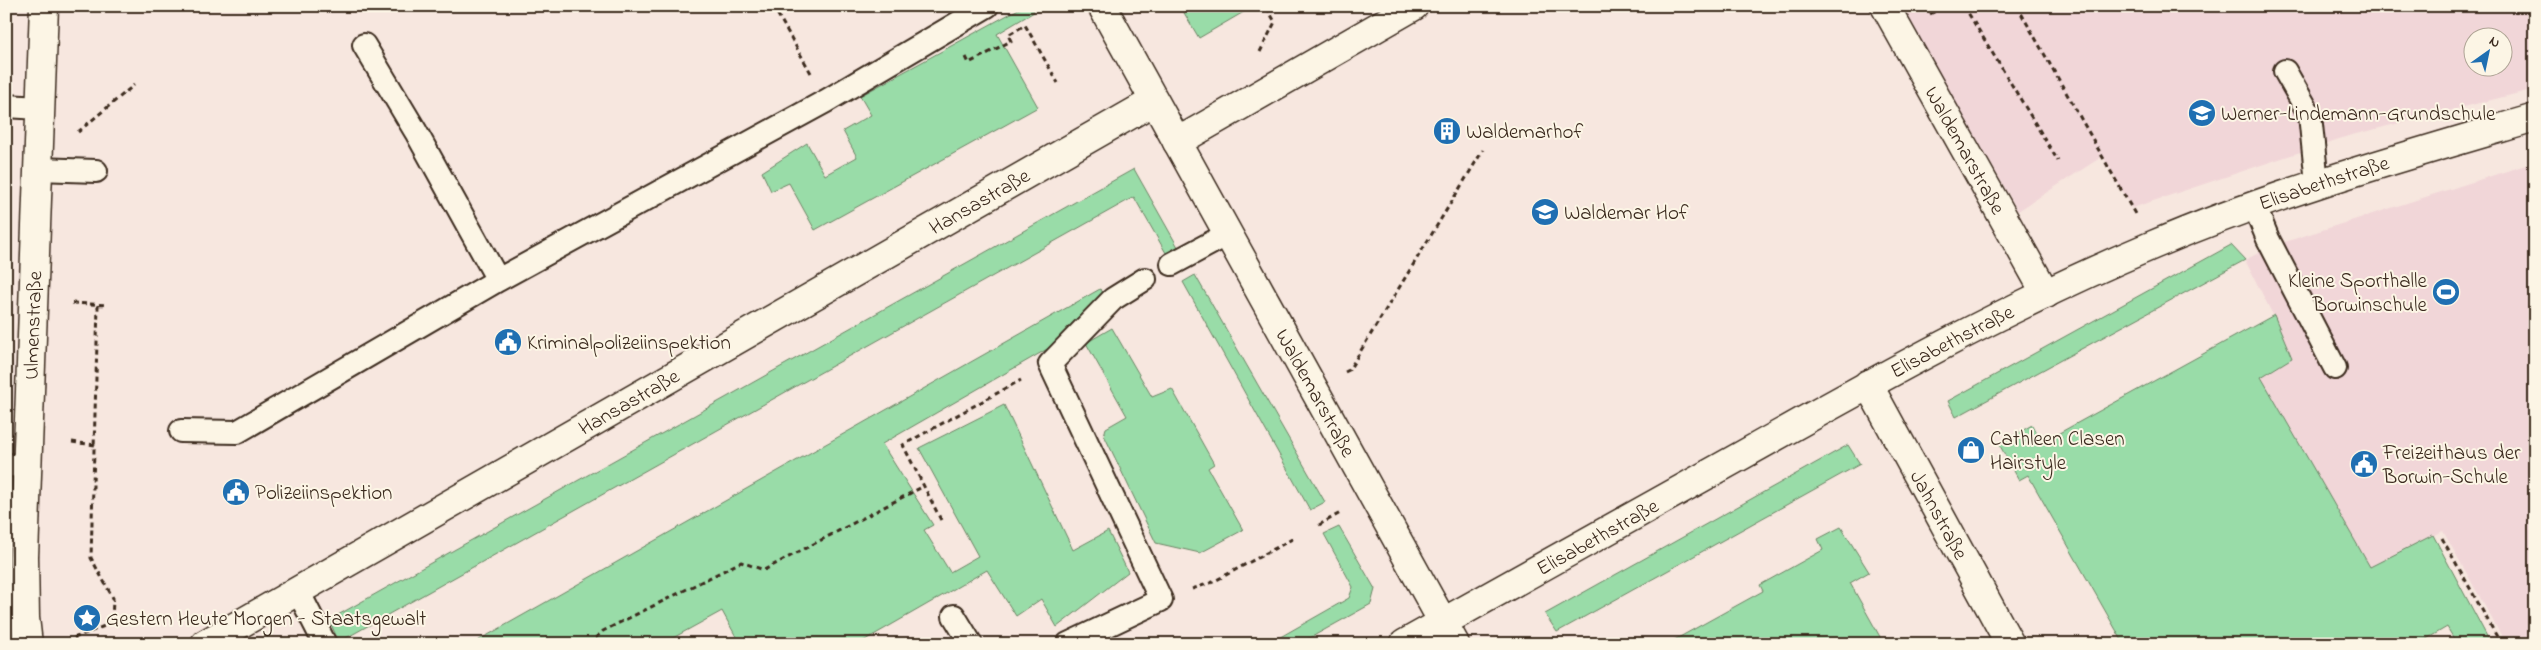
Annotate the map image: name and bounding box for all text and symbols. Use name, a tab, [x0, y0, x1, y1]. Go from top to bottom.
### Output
north arrow	[2464, 28, 2514, 78]
text: N	[2485, 31, 2504, 54]
street label: Waldemarstraße	[1916, 81, 2012, 221]
school or university icon: Werner-Lindemann-Grundschule	[2187, 98, 2217, 128]
place label: Werner-Lindemann-Grundschule	[2221, 100, 2496, 130]
building icon: Waldemarhof	[1432, 116, 1462, 146]
place label: Waldemarhof	[1466, 118, 1583, 148]
street label: Elisabethstraße	[2255, 149, 2394, 220]
street label: Hansastraße	[924, 162, 1037, 244]
school or university icon: Waldemar Hof	[1530, 197, 1560, 227]
place label: Waldemar Hof	[1564, 199, 1689, 229]
place label: Kleine Sporthalle Borwinschule	[2288, 267, 2428, 321]
street label: Ulmenstraße	[17, 270, 51, 380]
sports icon: Kleine Sporthalle Borwinschule	[2431, 277, 2461, 307]
street label: Elisabethstraße	[1885, 298, 2020, 387]
street label: Waldemarstraße	[1267, 324, 1362, 464]
public building icon: Kriminalpolizeiinspektion	[493, 327, 523, 357]
place label: Kriminalpolizeiinspektion	[527, 329, 731, 359]
street label: Hansastraße	[574, 362, 686, 444]
place label: Cathleen Clasen Hairstyle	[1990, 425, 2125, 481]
shop icon: Cathleen Clasen Hairstyle	[1956, 435, 1986, 465]
place label: Freizeithaus der Borwin-Schule	[2382, 439, 2521, 493]
public building icon: Freizeithaus der Borwin-Schule	[2349, 449, 2379, 479]
street label: Jahnstraße	[1901, 466, 1975, 566]
public building icon: Polizeiinspektion	[221, 477, 251, 507]
place label: Polizeiinspektion	[255, 479, 392, 509]
street label: Elisabethstraße	[1532, 492, 1665, 585]
place icon: Gestern Heute Morgen - Staatsgewalt	[72, 603, 102, 633]
place label: Gestern Heute Morgen - Staatsgewalt	[106, 605, 426, 637]

